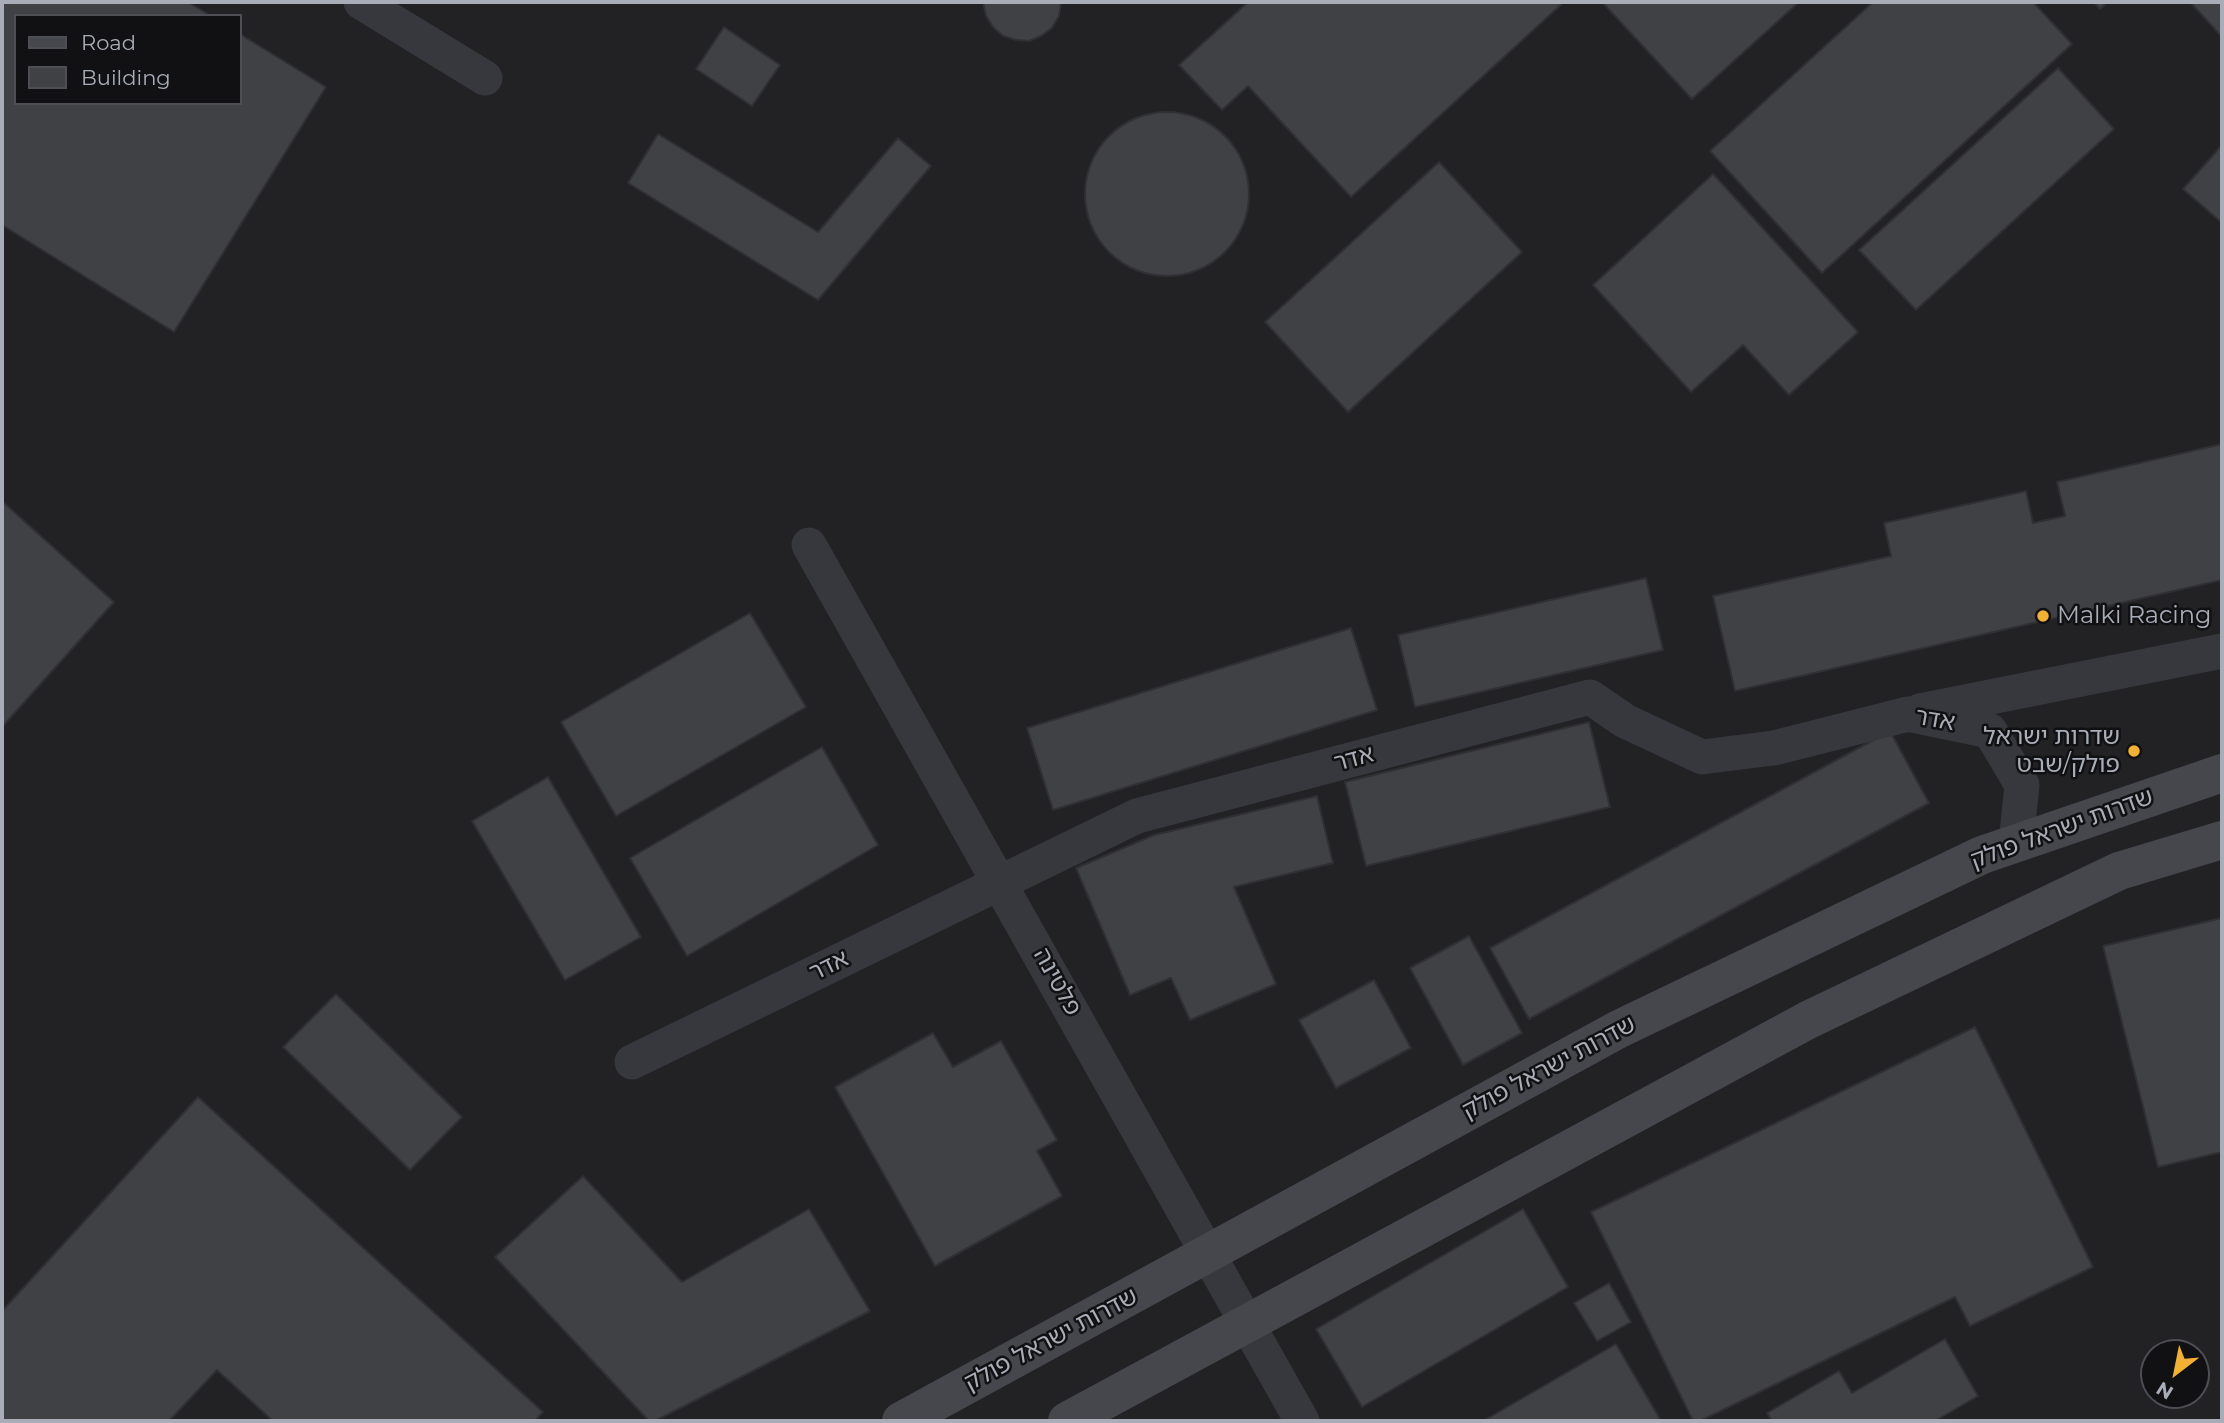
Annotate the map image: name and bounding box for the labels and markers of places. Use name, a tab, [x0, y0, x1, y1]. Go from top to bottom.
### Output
place label: Malki Racing	[2057, 602, 2211, 630]
marker: Malki Racing	[2035, 608, 2051, 624]
place label: שדרות ישראל פולק/שבט	[1983, 723, 2120, 779]
marker: שדרות ישראל פולק/שבט	[2126, 743, 2142, 759]

